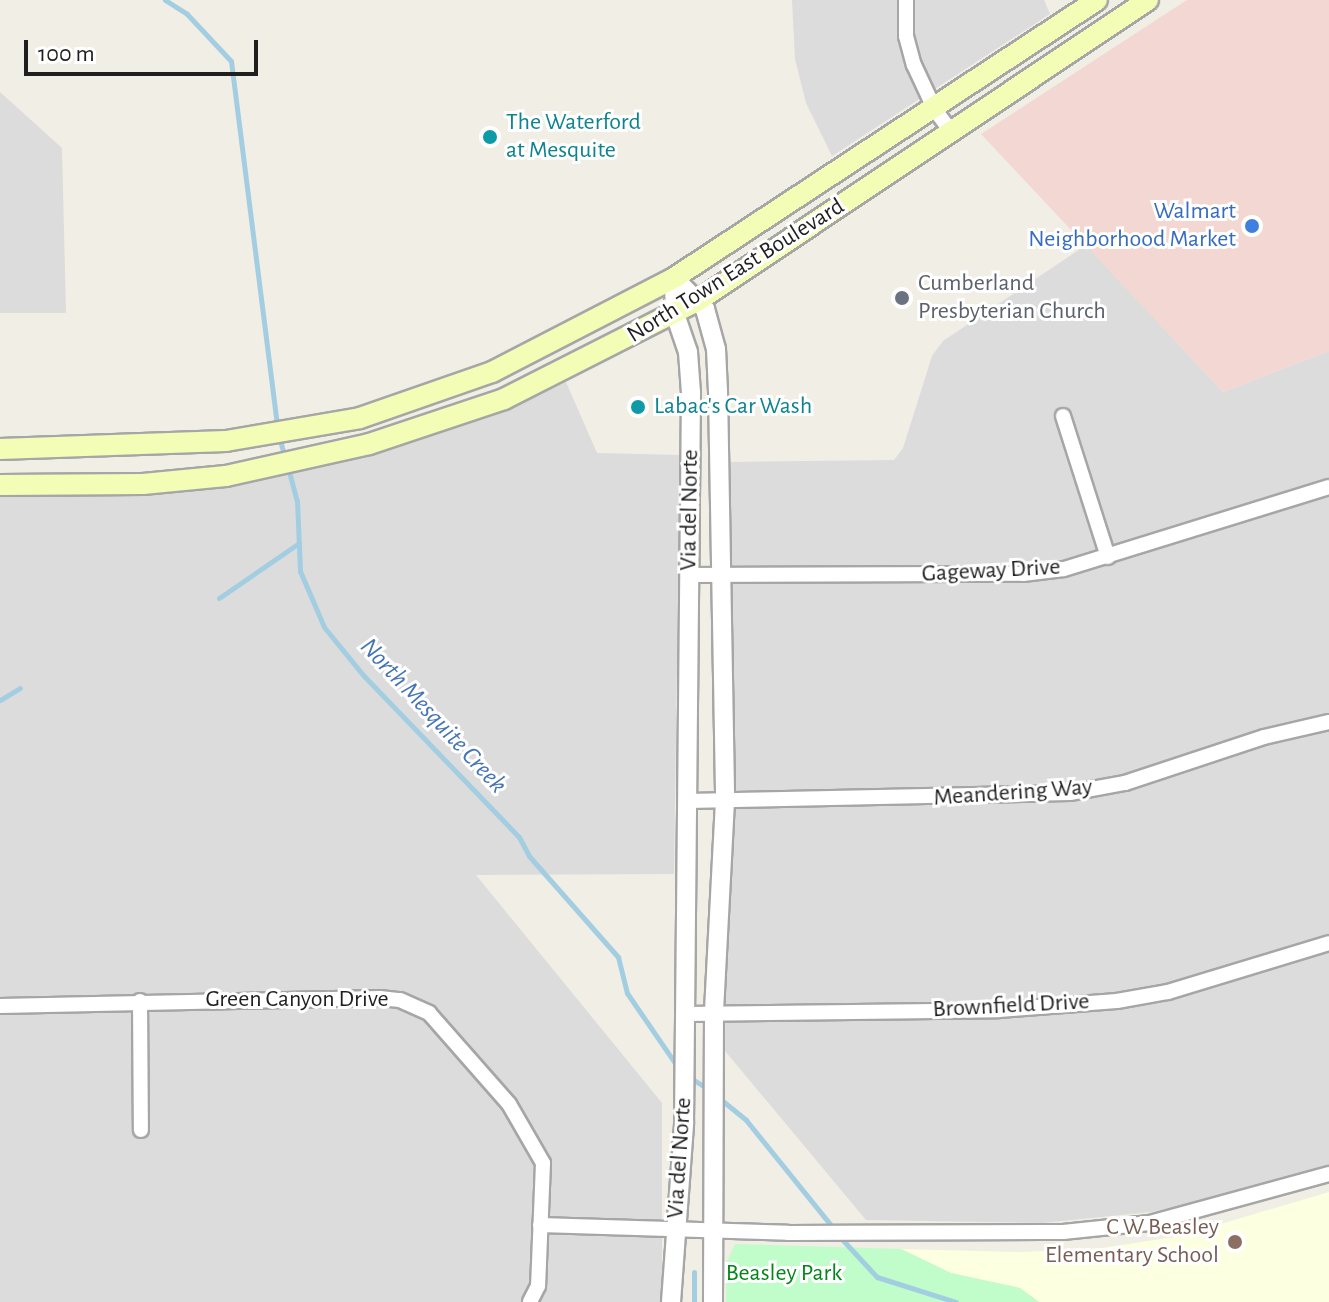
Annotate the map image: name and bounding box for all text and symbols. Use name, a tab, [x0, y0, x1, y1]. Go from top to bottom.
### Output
scale bar	[28, 24, 262, 74]
text: 100 m	[38, 42, 95, 66]
place label: The Waterford at Mesquite	[506, 109, 641, 165]
marker: The Waterford at Mesquite	[481, 128, 499, 146]
street label: North Town East Boulevard	[622, 192, 850, 350]
place label: Walmart Neighborhood Market	[1028, 198, 1236, 254]
marker: Walmart Neighborhood Market	[1243, 217, 1261, 235]
place label: Cumberland Presbyterian Church	[918, 270, 1106, 326]
marker: Cumberland Presbyterian Church	[893, 289, 911, 307]
place label: Labac's Car Wash	[654, 393, 812, 421]
marker: Labac's Car Wash	[629, 398, 647, 416]
street label: Via del Norte	[675, 449, 705, 571]
street label: Gageway Drive	[921, 553, 1061, 589]
water label: North Mesquite Creek	[353, 632, 513, 800]
street label: Meandering Way	[933, 773, 1093, 813]
street label: Green Canyon Drive	[205, 986, 389, 1014]
street label: Brownfield Drive	[932, 988, 1090, 1024]
street label: Via del Norte	[661, 1096, 699, 1220]
place label: C W Beasley Elementary School	[1045, 1214, 1219, 1270]
marker: C W Beasley Elementary School	[1226, 1233, 1244, 1251]
park label: Beasley Park	[726, 1260, 842, 1288]

